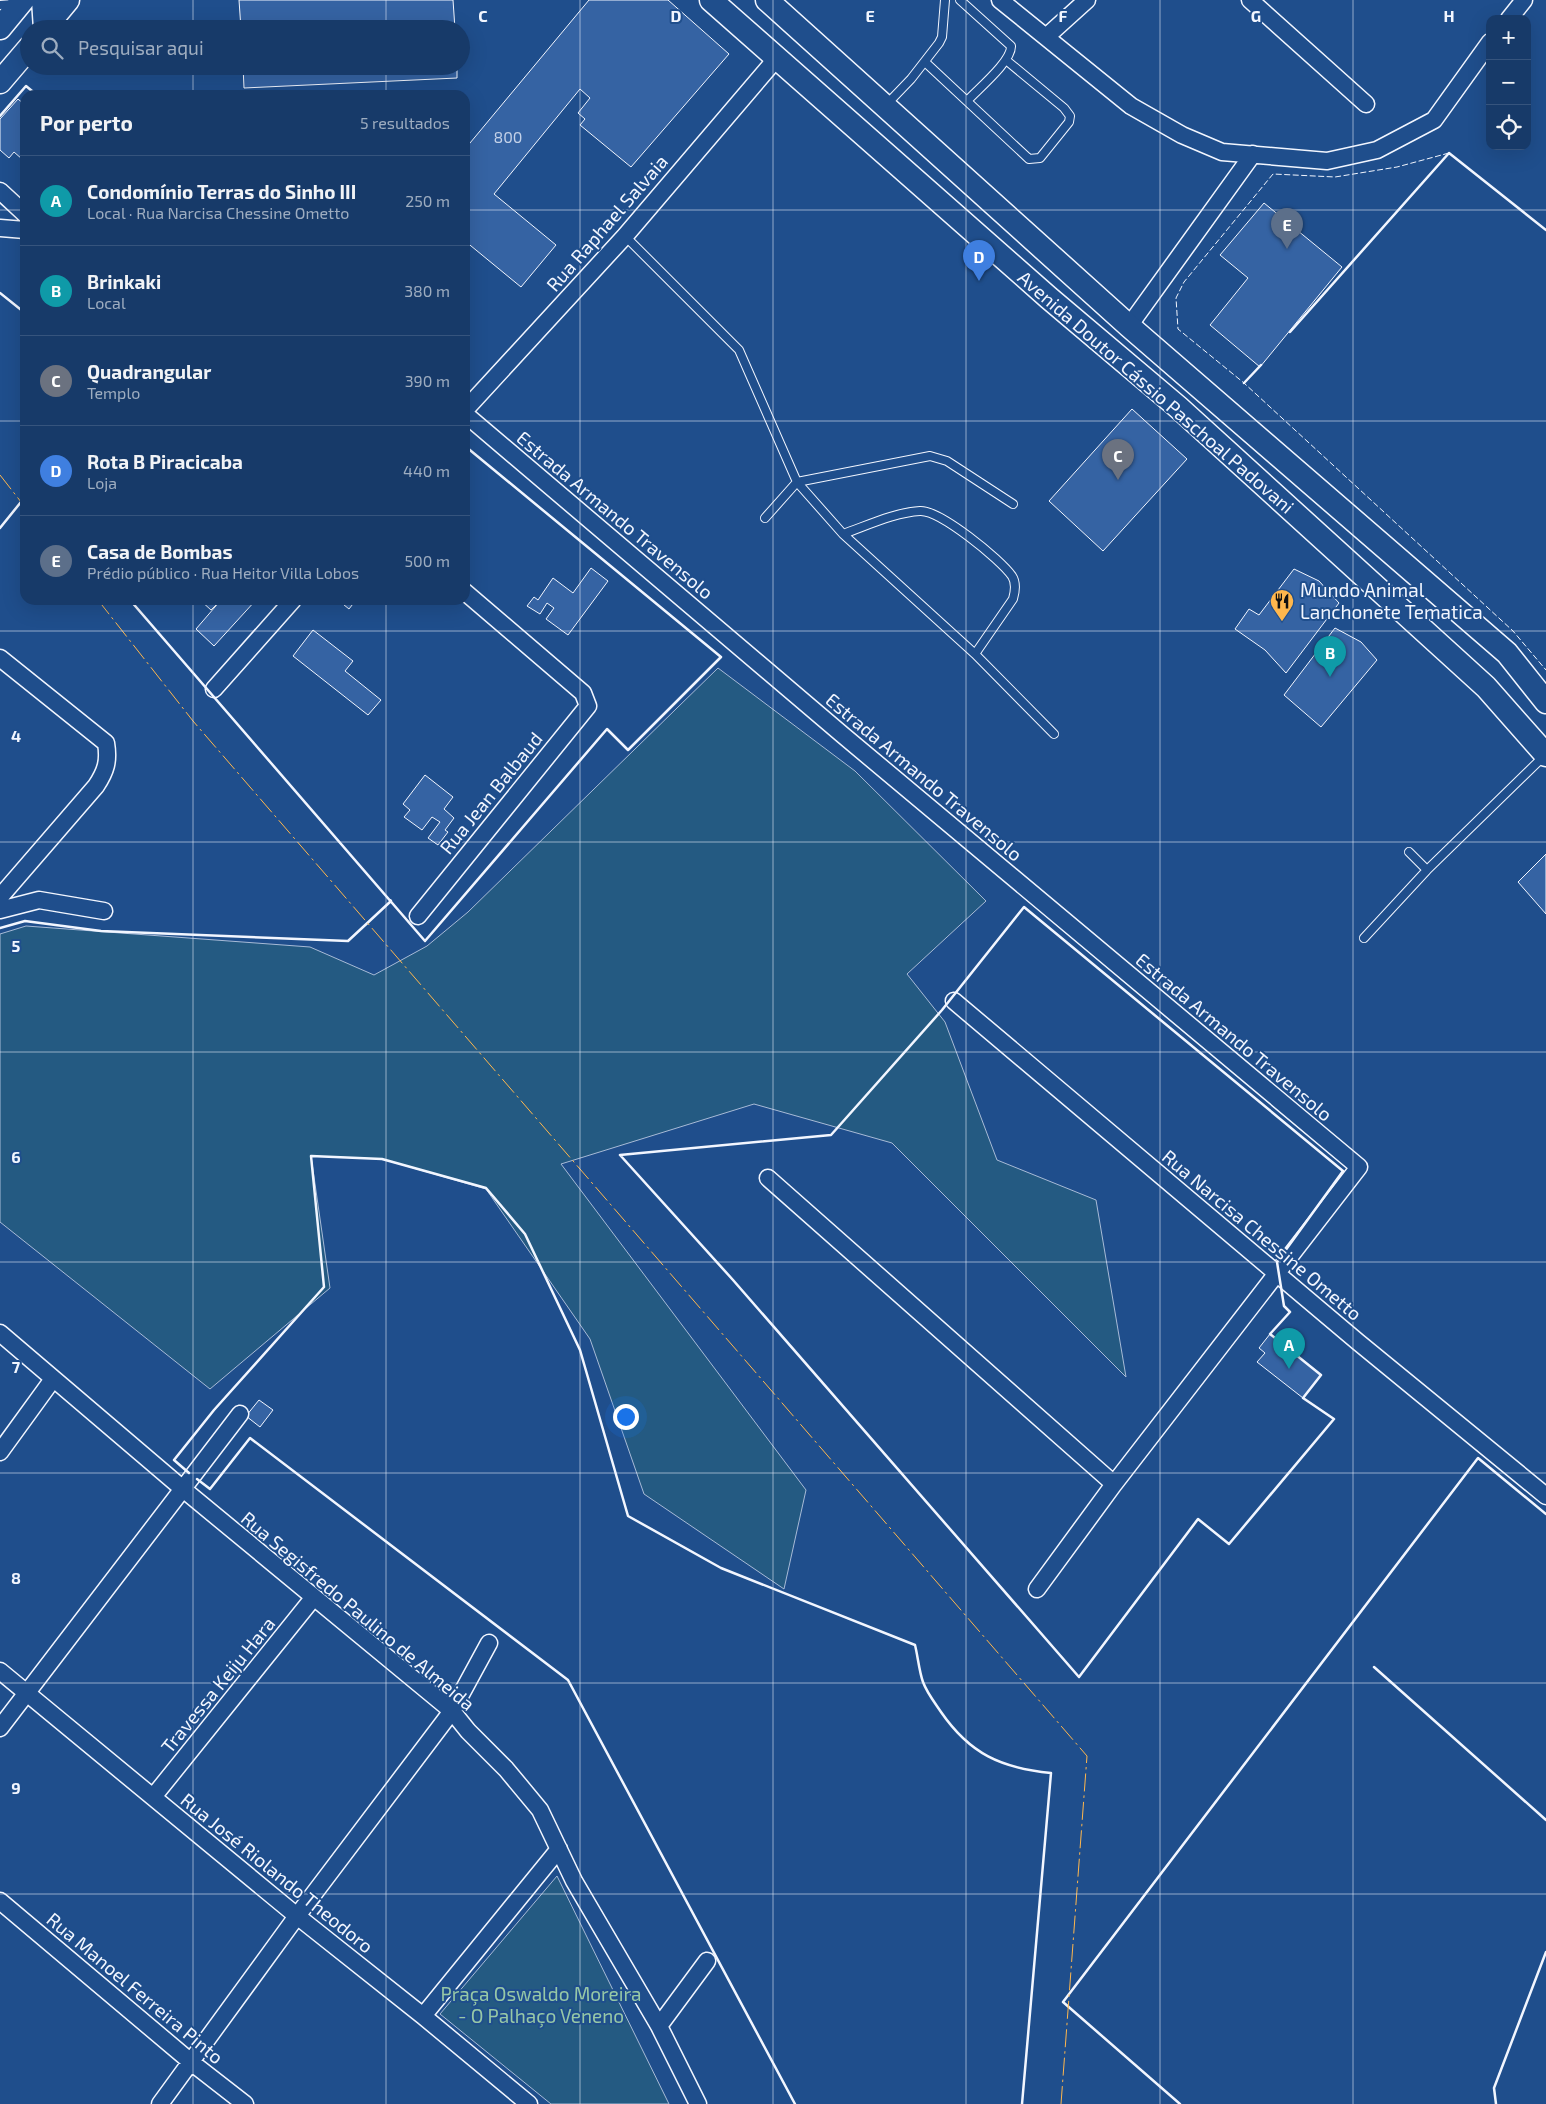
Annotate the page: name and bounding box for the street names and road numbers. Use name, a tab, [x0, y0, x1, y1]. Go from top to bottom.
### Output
street label: Rua Raphael Salvaia	[541, 150, 672, 296]
street label: Avenida Doutor Cássio Paschoal Padovani	[1013, 266, 1299, 518]
street label: Estrada Armando Travensolo	[513, 426, 718, 603]
street label: Estrada Armando Travensolo	[822, 688, 1027, 865]
street label: Rua Jean Balbaud	[434, 727, 547, 858]
street label: Estrada Armando Travensolo	[1132, 948, 1337, 1125]
street label: Rua Narcisa Chessine Ometto	[1158, 1144, 1367, 1325]
street label: Rua Segisfredo Paulino de Almeida	[237, 1506, 480, 1715]
street label: Travessa Keiju Hara	[156, 1612, 280, 1757]
street label: Rua José Riolando Theodoro	[176, 1788, 378, 1957]
street label: Rua Manoel Ferreira Pinto	[42, 1907, 228, 2068]

